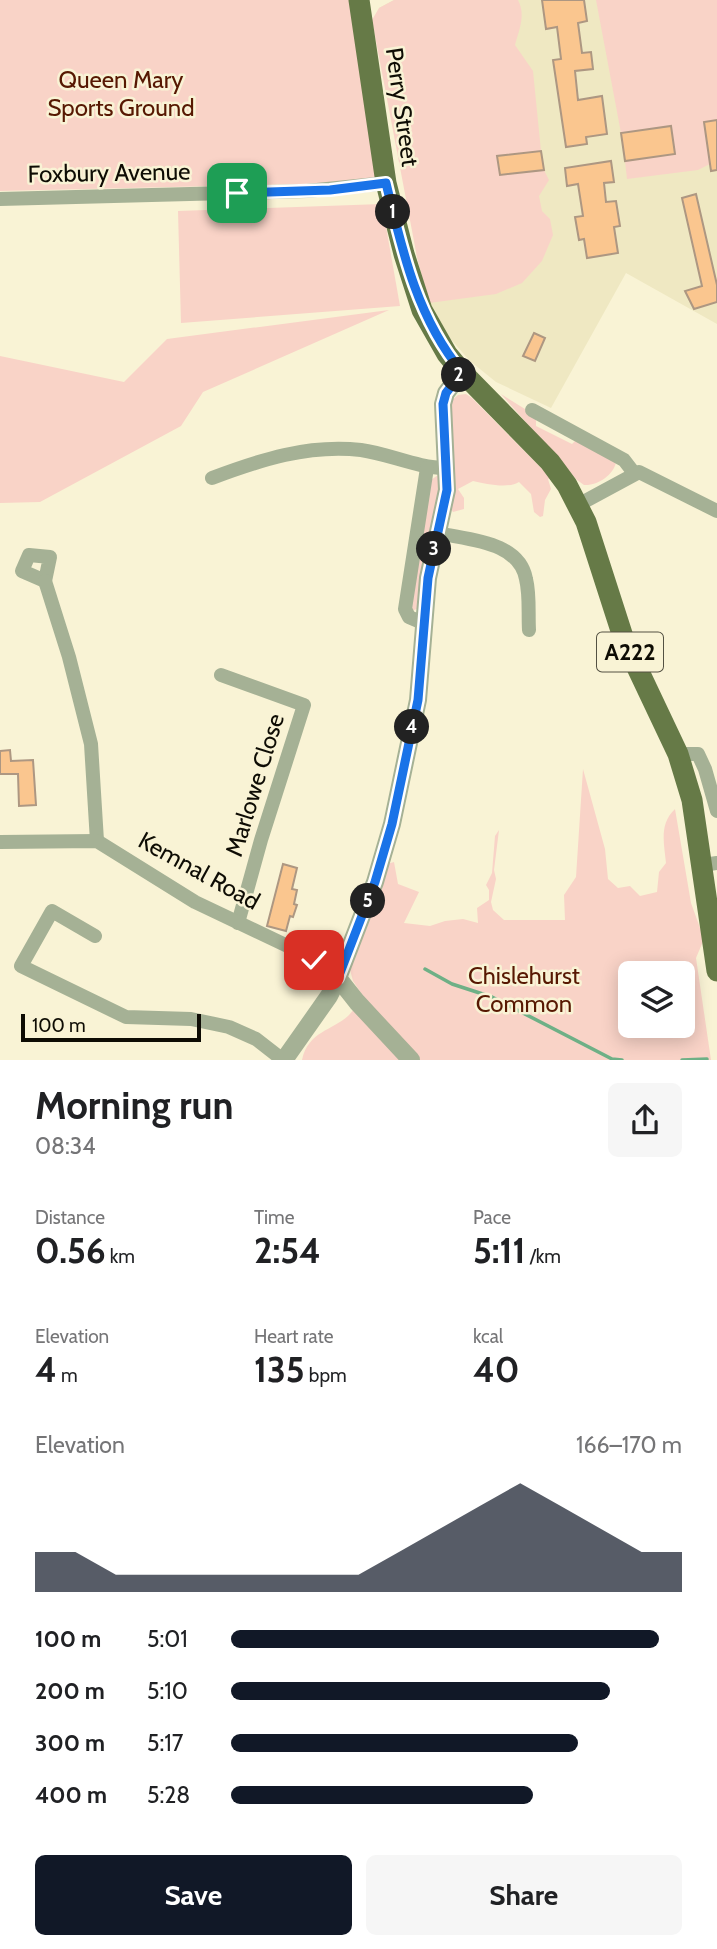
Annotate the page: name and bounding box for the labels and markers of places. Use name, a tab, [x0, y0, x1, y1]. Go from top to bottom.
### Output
pin	[207, 163, 267, 223]
pin: 1	[376, 194, 410, 230]
pin: 2	[442, 358, 476, 392]
pin: 3	[416, 532, 452, 566]
pin: 4	[394, 710, 430, 744]
pin: 5	[350, 884, 386, 918]
pin	[284, 930, 344, 990]

